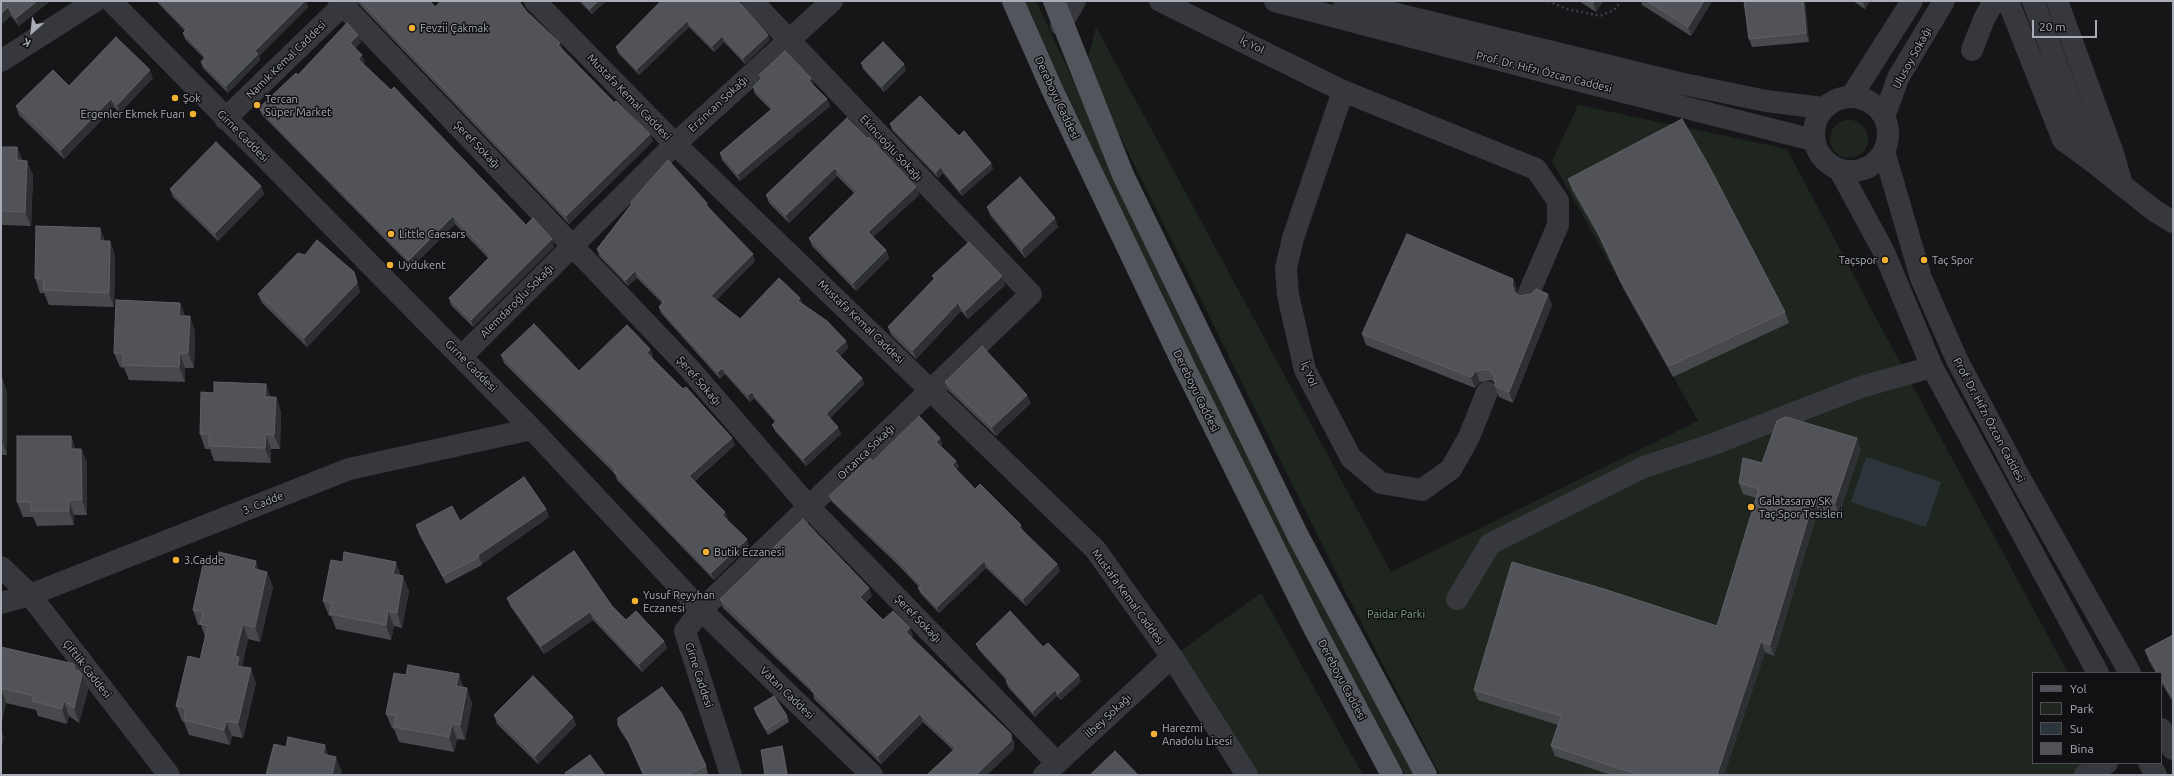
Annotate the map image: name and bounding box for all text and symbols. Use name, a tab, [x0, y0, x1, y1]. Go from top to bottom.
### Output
north arrow	[12, 12, 52, 52]
scale bar	[2034, 12, 2099, 38]
street label: Namık Kemal Caddesi	[243, 19, 329, 101]
text: 20 m	[2039, 20, 2066, 33]
place label: Fevzii Çakmak	[420, 21, 489, 35]
marker: Fevzii Çakmak	[407, 23, 417, 33]
street label: Ulusoy Sokağı	[1890, 25, 1934, 91]
street label: İç Yol	[1238, 33, 1266, 57]
text: K	[21, 36, 33, 50]
street label: Prof. Dr. Hıfzı Özcan Caddesi	[1475, 49, 1613, 95]
street label: Mustafa Kemal Caddesi	[584, 51, 674, 143]
street label: Dereboyu Caddesi	[1032, 55, 1082, 141]
street label: Erzincan Sokağı	[686, 73, 750, 135]
place label: Şok	[183, 91, 201, 105]
place label: Tercan Süper Market	[265, 92, 331, 118]
marker: Şok	[170, 93, 180, 103]
marker: Tercan Süper Market	[252, 100, 262, 110]
place label: Ergenler Ekmek Fuarı	[81, 107, 185, 121]
street label: Girne Caddesi	[214, 107, 272, 165]
marker: Ergenler Ekmek Fuarı	[188, 109, 198, 119]
street label: Ekincioğlu Sokağı	[857, 112, 925, 184]
street label: Şeref Sokağı	[451, 118, 503, 172]
place label: Little Caesars	[399, 227, 465, 241]
marker: Little Caesars	[386, 229, 396, 239]
place label: Taçspor	[1839, 253, 1877, 267]
place label: Taç Spor	[1932, 253, 1974, 267]
marker: Taçspor	[1880, 255, 1890, 265]
marker: Taç Spor	[1919, 255, 1929, 265]
place label: Uydukent	[398, 258, 446, 272]
marker: Uydukent	[385, 260, 395, 270]
street label: Alemdaroğlu Sokağı	[477, 261, 557, 341]
street label: Mustafa Kemal Caddesi	[815, 277, 907, 367]
street label: Girne Caddesi	[442, 337, 500, 395]
street label: Dereboyu Caddesi	[1170, 348, 1222, 434]
street label: Şeref Sokağı	[674, 354, 724, 408]
street label: Prof. Dr. Hıfzı Özcan Caddesi	[1950, 355, 2028, 485]
street label: İç Yol	[1298, 360, 1320, 388]
street label: Ortanca Sokağı	[835, 421, 897, 483]
street label: 3. Cadde	[241, 489, 285, 517]
place label: Galatasaray SK Taç Spor Tesisleri	[1759, 494, 1843, 520]
marker: Galatasaray SK Taç Spor Tesisleri	[1746, 502, 1756, 512]
place label: Butik Eczanesi	[714, 545, 784, 559]
marker: Butik Eczanesi	[701, 547, 711, 557]
street label: Mustafa Kemal Caddesi	[1089, 547, 1167, 647]
place label: 3.Cadde	[184, 553, 224, 567]
marker: 3.Cadde	[171, 555, 181, 565]
place label: Yusuf Reyyhan Eczanesi	[643, 588, 715, 614]
street label: Şeref Sokağı	[892, 592, 944, 646]
marker: Yusuf Reyyhan Eczanesi	[630, 596, 640, 606]
park label: Paidar Parki	[1367, 607, 1425, 621]
street label: Çiftlik Caddesi	[60, 637, 114, 701]
street label: Dereboyu Caddesi	[1315, 637, 1369, 723]
street label: Girne Caddesi	[682, 641, 716, 709]
street label: Vatan Caddesi	[757, 664, 817, 722]
legend	[2032, 672, 2162, 764]
text: Yol	[2070, 682, 2087, 695]
street label: İlbey Sokağı	[1082, 691, 1134, 741]
text: Park	[2070, 702, 2094, 715]
place label: Harezmi Anadolu Lisesi	[1162, 721, 1232, 747]
text: Su	[2070, 722, 2083, 735]
marker: Harezmi Anadolu Lisesi	[1149, 729, 1159, 739]
text: Bina	[2070, 742, 2094, 755]

